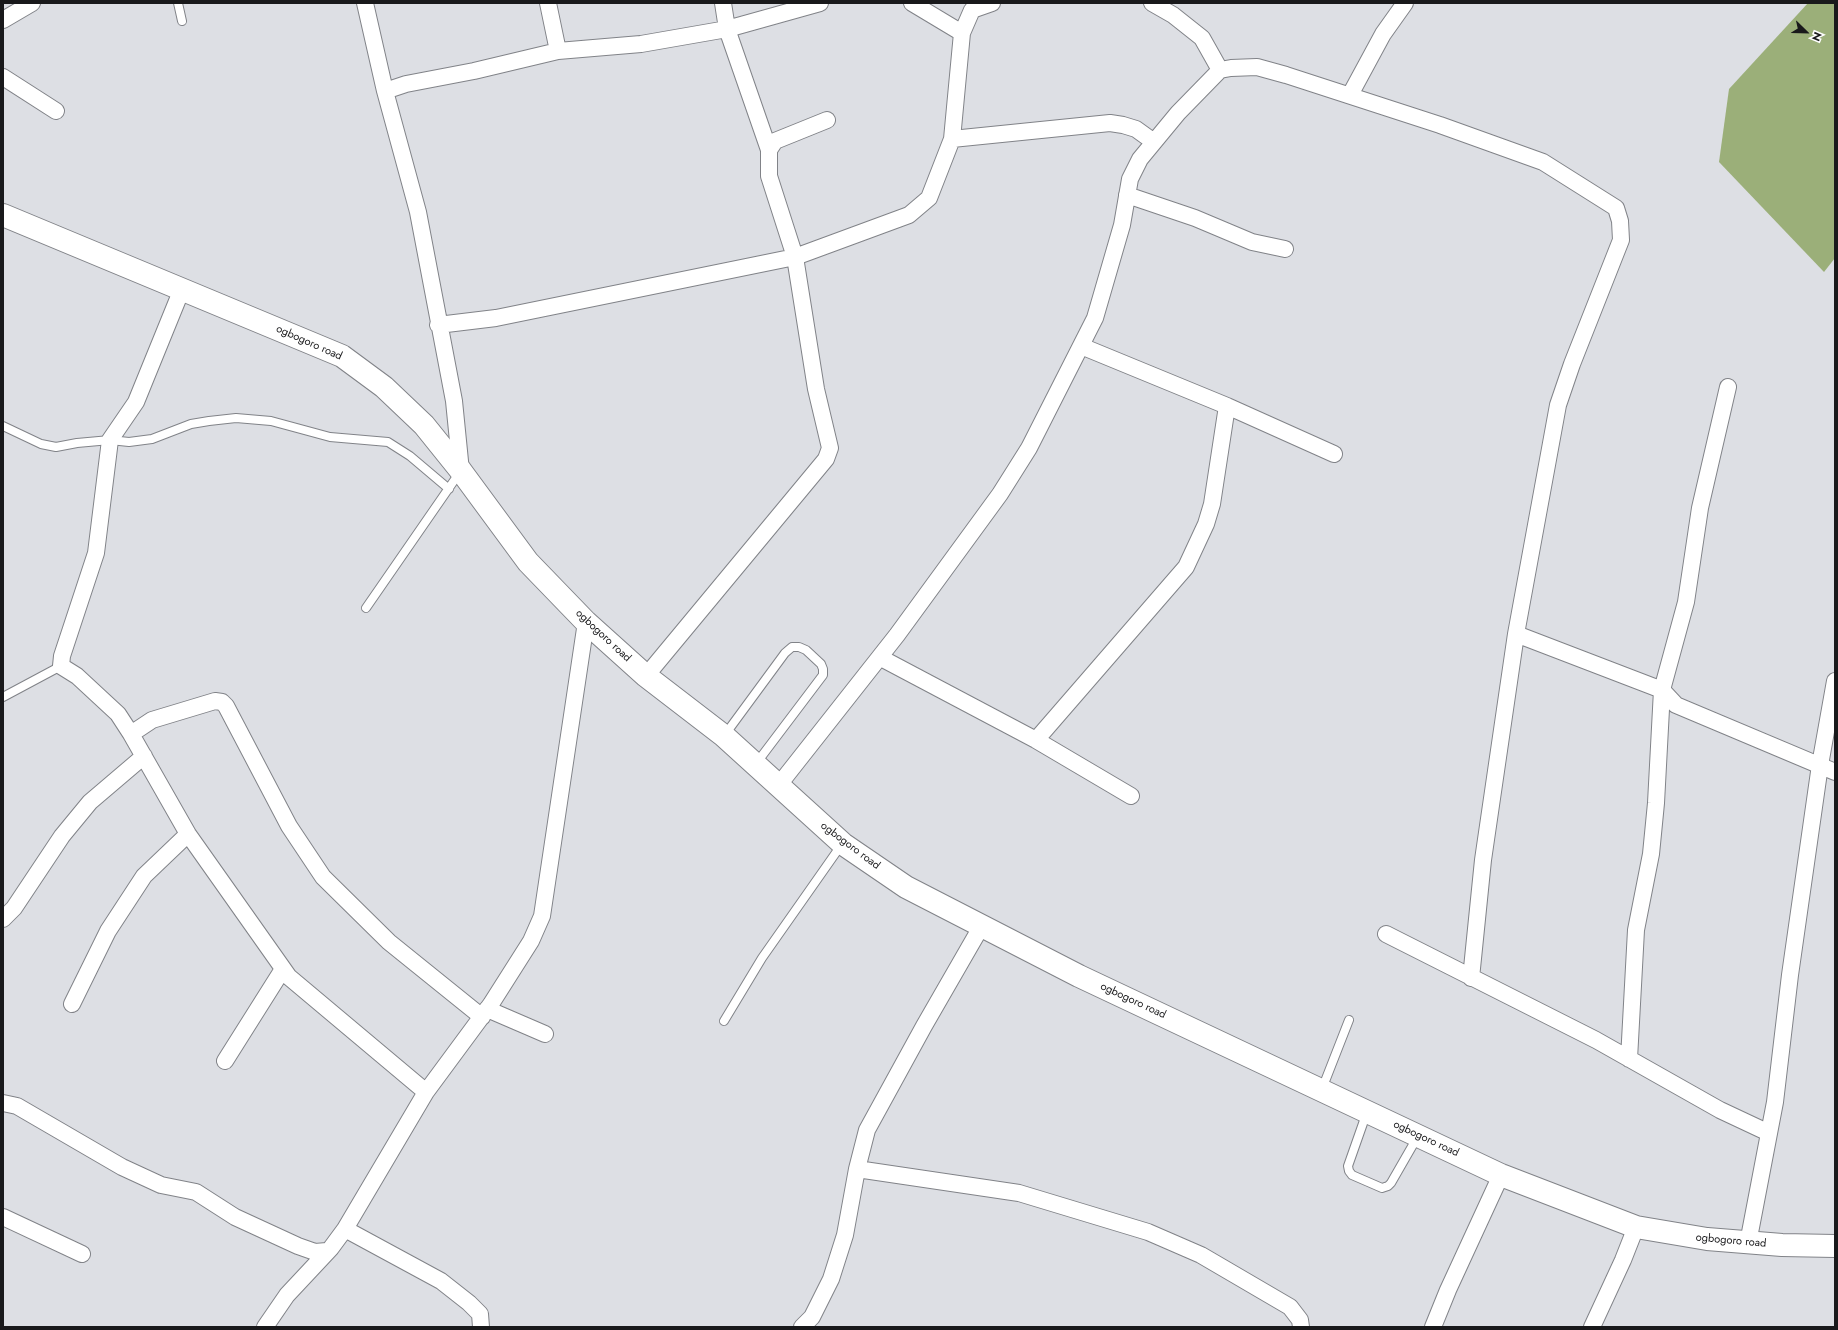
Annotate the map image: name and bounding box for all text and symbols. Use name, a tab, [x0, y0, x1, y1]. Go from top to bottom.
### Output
north arrow	[1786, 12, 1826, 52]
text: N	[1808, 30, 1826, 44]
street label: ogbogoro road	[274, 323, 344, 363]
street label: ogbogoro road	[573, 607, 633, 665]
street label: ogbogoro road	[818, 819, 882, 873]
street label: ogbogoro road	[1098, 980, 1168, 1022]
street label: ogbogoro road	[1391, 1118, 1461, 1160]
street label: ogbogoro road	[1695, 1231, 1767, 1251]

